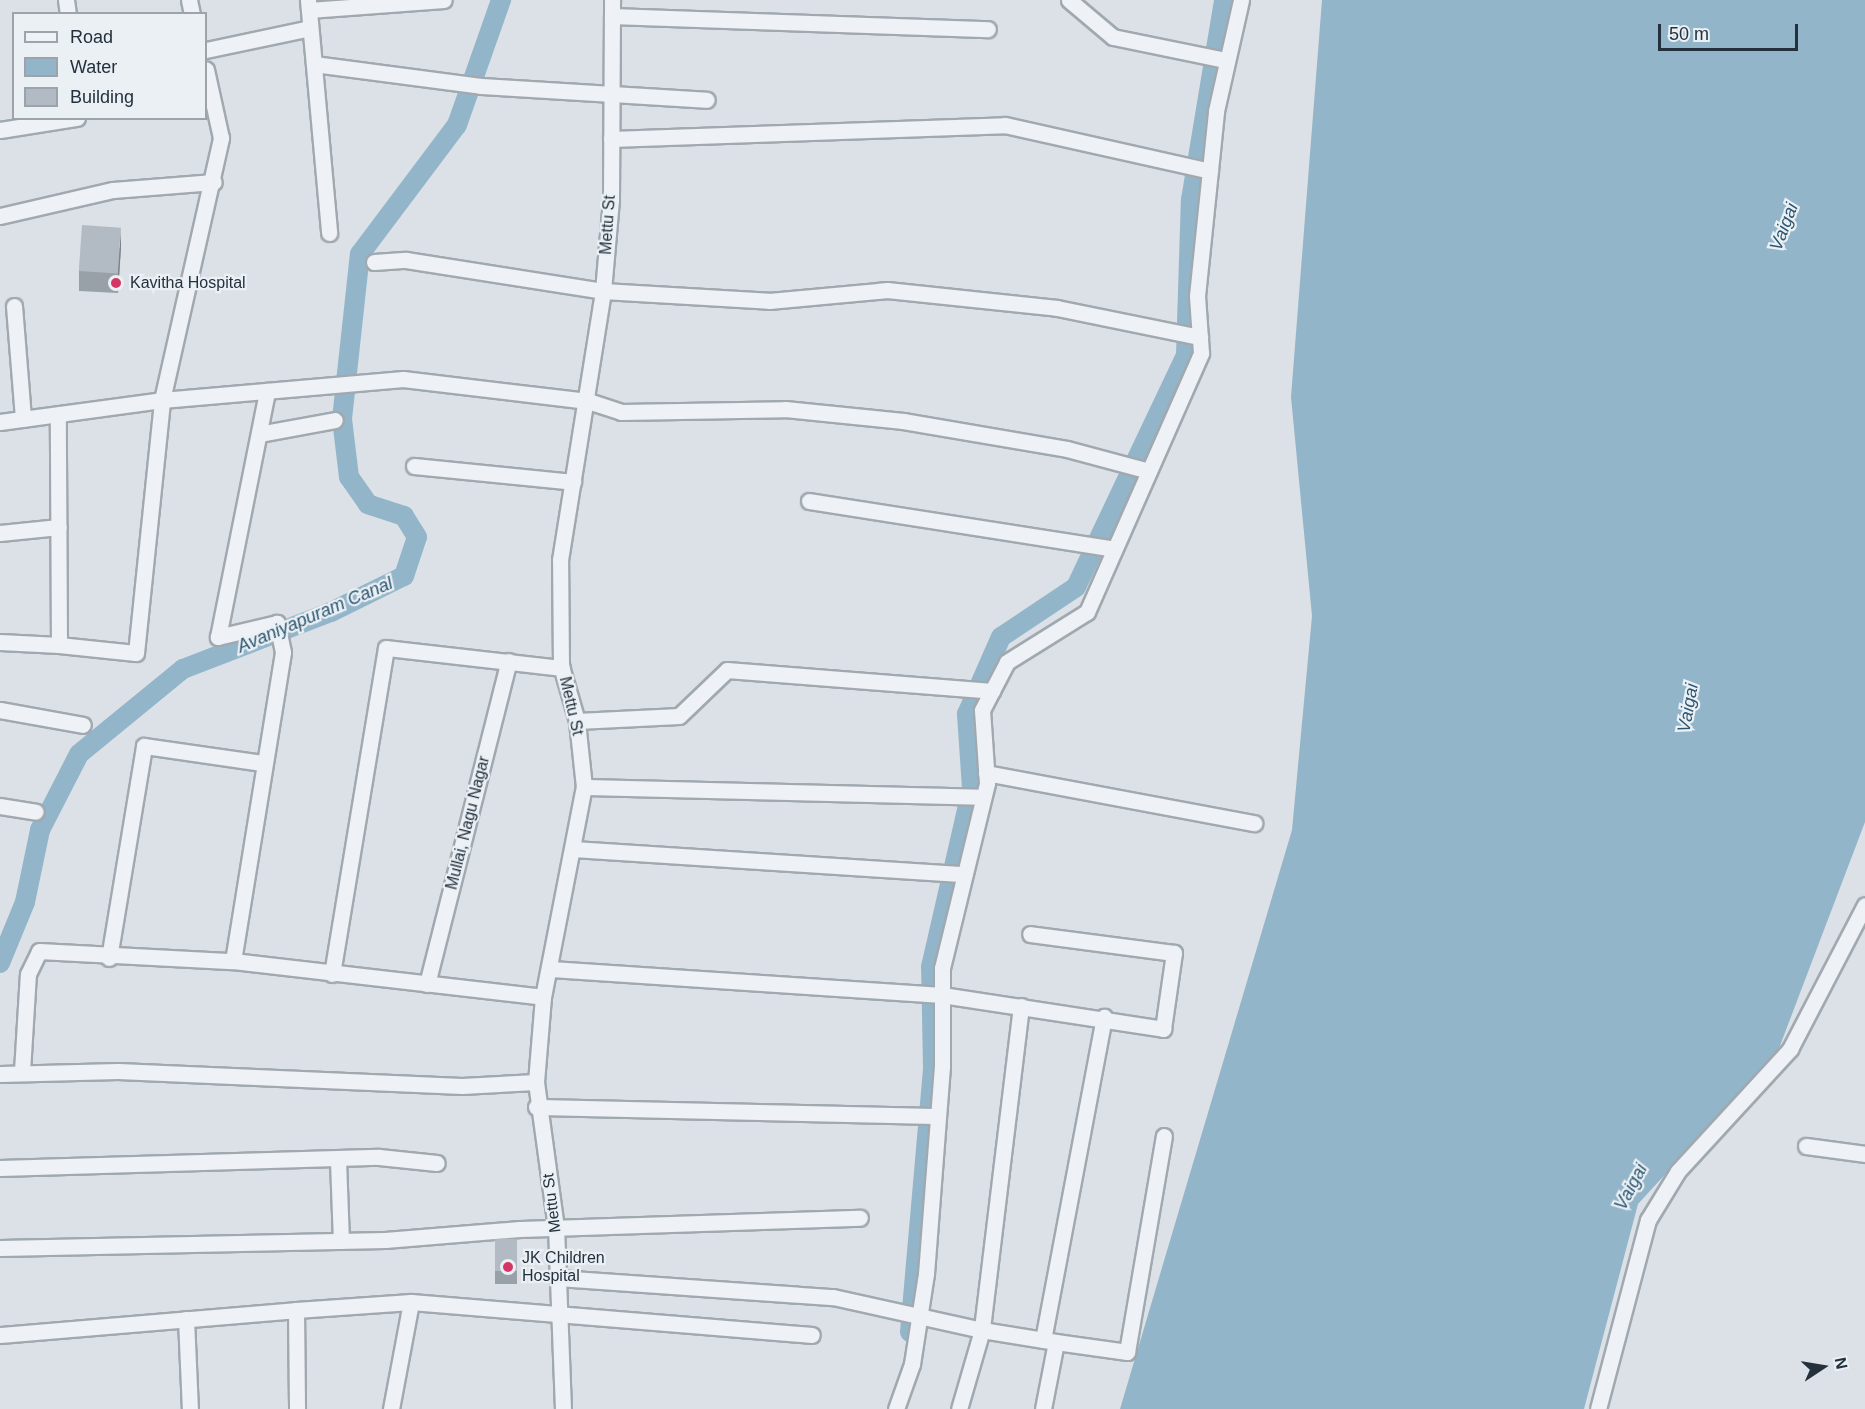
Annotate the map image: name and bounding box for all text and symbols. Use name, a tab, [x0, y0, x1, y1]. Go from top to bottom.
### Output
legend	[12, 12, 207, 120]
scale bar	[1661, 12, 1800, 50]
text: 50 m	[1669, 24, 1709, 44]
text: Road	[70, 27, 113, 47]
text: Water	[70, 57, 117, 77]
text: Building	[70, 87, 134, 107]
street label: Mettu St	[596, 195, 620, 255]
water label: Vaigai	[1765, 200, 1803, 254]
place label: Kavitha Hospital	[130, 273, 246, 293]
marker: Kavitha Hospital	[107, 274, 125, 292]
water label: Avaniyapuram Canal	[234, 572, 396, 658]
street label: Mettu St	[555, 675, 587, 737]
water label: Vaigai	[1673, 682, 1703, 734]
street label: Mullai, Nagu Nagar	[442, 754, 494, 892]
water label: Vaigai	[1610, 1160, 1652, 1214]
street label: Mettu St	[539, 1172, 565, 1234]
place label: JK Children Hospital	[522, 1248, 605, 1286]
marker: JK Children Hospital	[499, 1258, 517, 1276]
north arrow	[1793, 1337, 1853, 1397]
text: N	[1832, 1356, 1851, 1371]

